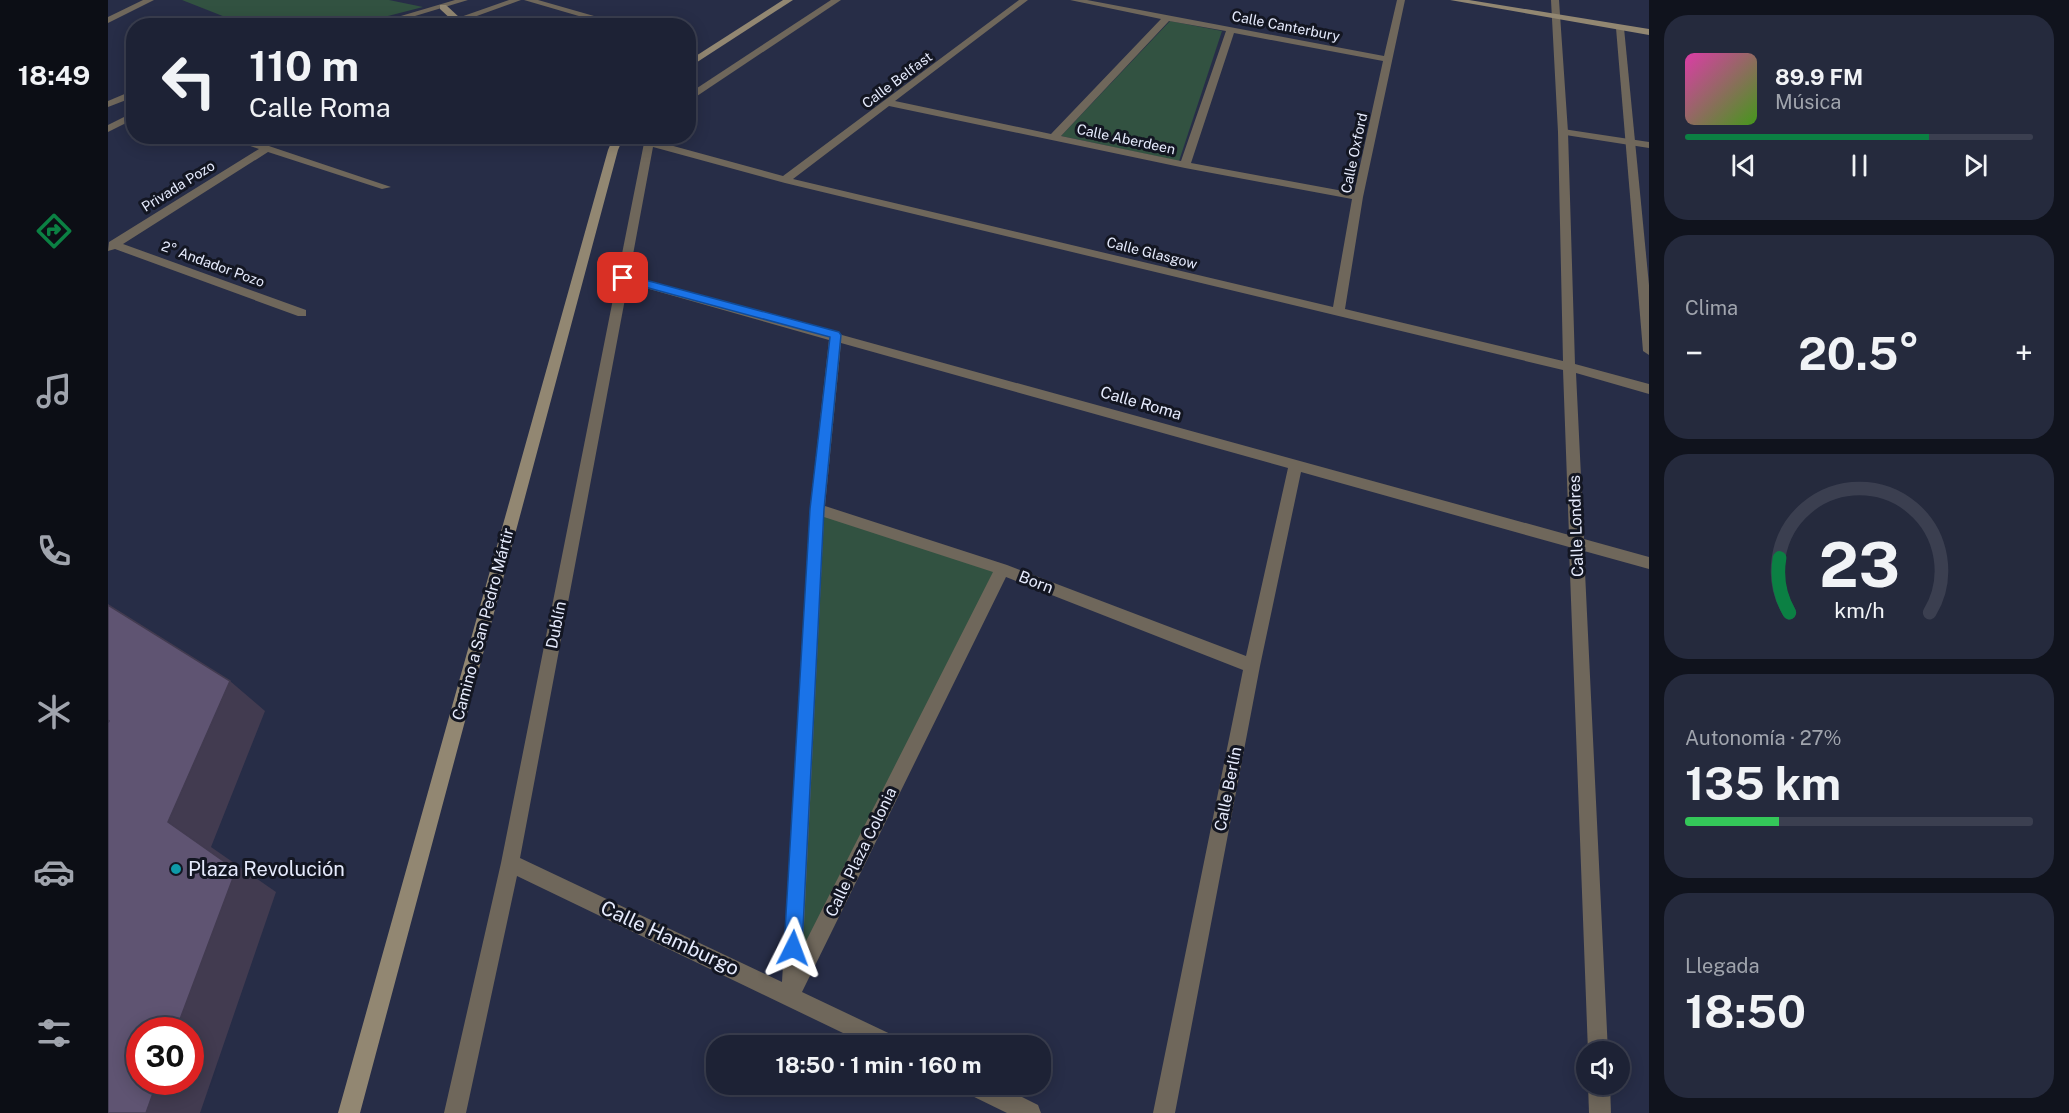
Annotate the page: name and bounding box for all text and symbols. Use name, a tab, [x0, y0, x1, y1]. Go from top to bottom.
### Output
street label: Calle Canterbury	[1231, 8, 1342, 44]
text: 110 m	[249, 41, 359, 90]
icon: left	[150, 42, 228, 120]
street label: Calle Belfast	[859, 49, 935, 111]
text: 18:49	[18, 59, 90, 91]
text: 89.9 FM	[1775, 64, 1863, 90]
text: Música	[1775, 90, 1841, 114]
text: Calle Roma	[249, 91, 391, 123]
street label: Calle Oxford	[1338, 111, 1370, 195]
street label: Calle Aberdeen	[1075, 121, 1177, 157]
icon: previous	[1727, 149, 1760, 182]
icon: pause	[1843, 149, 1876, 182]
icon: next	[1959, 149, 1992, 182]
street label: Privada Pozo	[139, 157, 218, 215]
icon: directions	[33, 210, 75, 252]
street label: Calle Glasgow	[1105, 234, 1199, 272]
street label: 2° Andador Pozo	[159, 238, 267, 290]
pin	[597, 252, 648, 303]
icon: arrive	[606, 261, 639, 294]
text: Clima	[1685, 296, 1738, 320]
text: 20.5°	[1798, 327, 1920, 380]
text: −	[1685, 334, 1703, 372]
text: +	[2015, 334, 2033, 372]
icon: music	[33, 370, 75, 412]
street label: Calle Roma	[1098, 382, 1184, 424]
street label: Calle Londres	[1565, 475, 1587, 577]
street label: Camino a San Pedro Mártir	[448, 526, 518, 722]
text: 23	[1818, 529, 1900, 602]
icon: phone	[33, 530, 75, 572]
street label: Born	[1016, 567, 1056, 597]
text: km/h	[1834, 599, 1884, 624]
street label: Dublín	[542, 600, 570, 650]
icon: climate	[33, 691, 75, 733]
text: Autonomía · 27%	[1685, 726, 1842, 750]
street label: Calle Berlín	[1210, 745, 1246, 833]
text: 135 km	[1685, 757, 1841, 810]
street label: Calle Plaza Colonia	[821, 784, 901, 920]
icon: car	[33, 851, 75, 893]
place label: Plaza Revolución	[188, 857, 345, 881]
marker: Plaza Revolución	[169, 862, 183, 876]
street label: Calle Hamburgo	[597, 895, 743, 981]
position arrow	[761, 916, 825, 980]
text: Llegada	[1685, 954, 1760, 978]
text: 18:50	[1685, 985, 1806, 1038]
icon: filters	[33, 1012, 75, 1054]
speed limit sign: 30	[126, 1017, 204, 1095]
map controls	[1576, 1041, 1630, 1095]
button: sound	[1576, 1041, 1630, 1095]
text: 18:50 · 1 min · 160 m	[775, 1052, 982, 1078]

